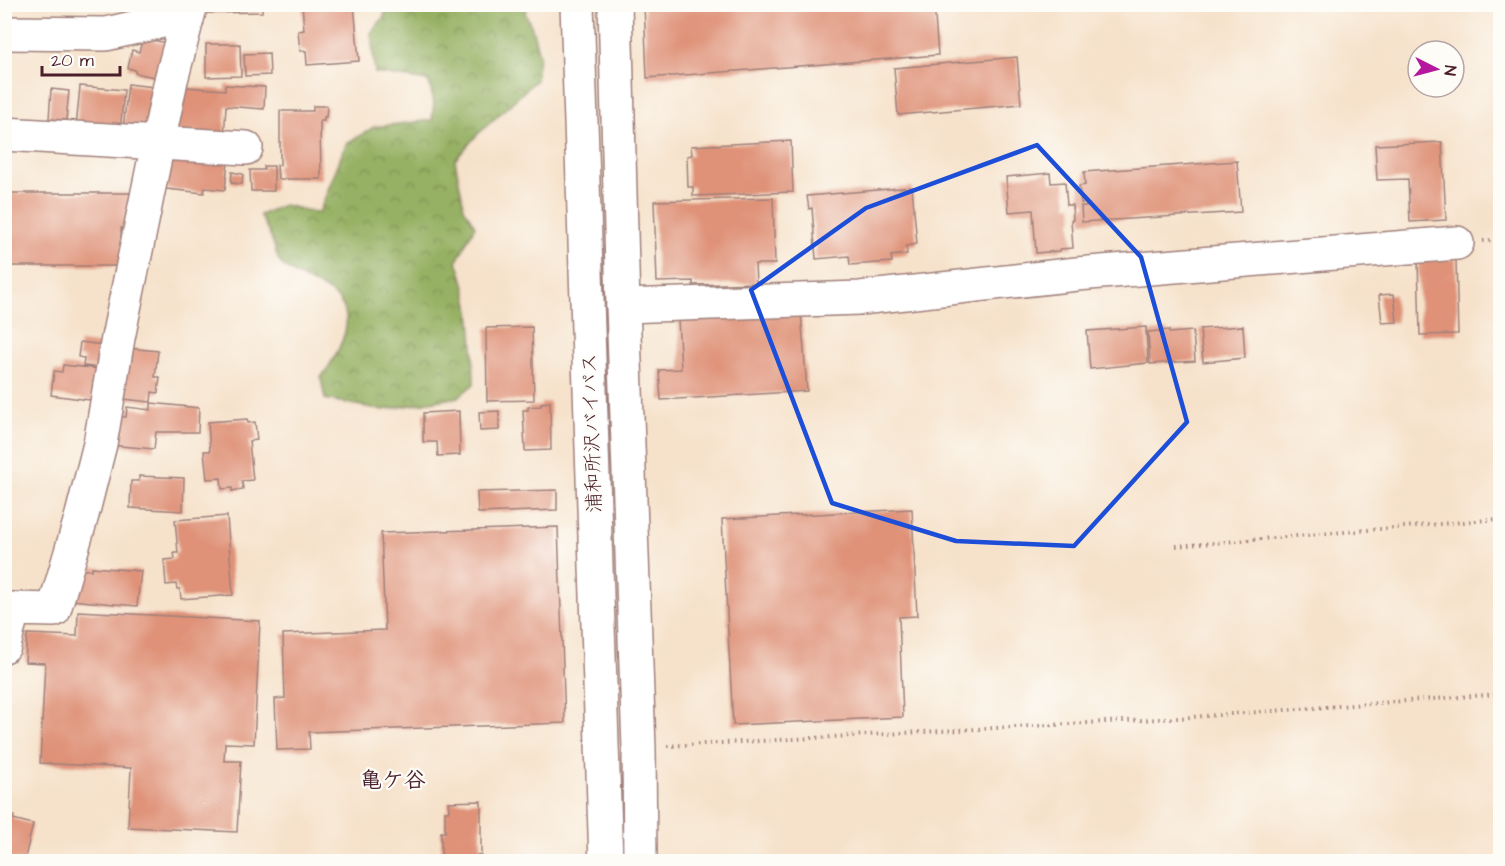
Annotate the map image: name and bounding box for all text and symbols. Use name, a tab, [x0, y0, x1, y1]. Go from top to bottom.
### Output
scale bar	[42, 39, 120, 77]
north arrow	[1406, 39, 1466, 99]
text: 20 m	[51, 48, 94, 73]
text: N	[1438, 64, 1461, 77]
street label: 浦和所沢バイパス	[575, 353, 609, 513]
district label: 亀ケ谷	[360, 765, 426, 796]

